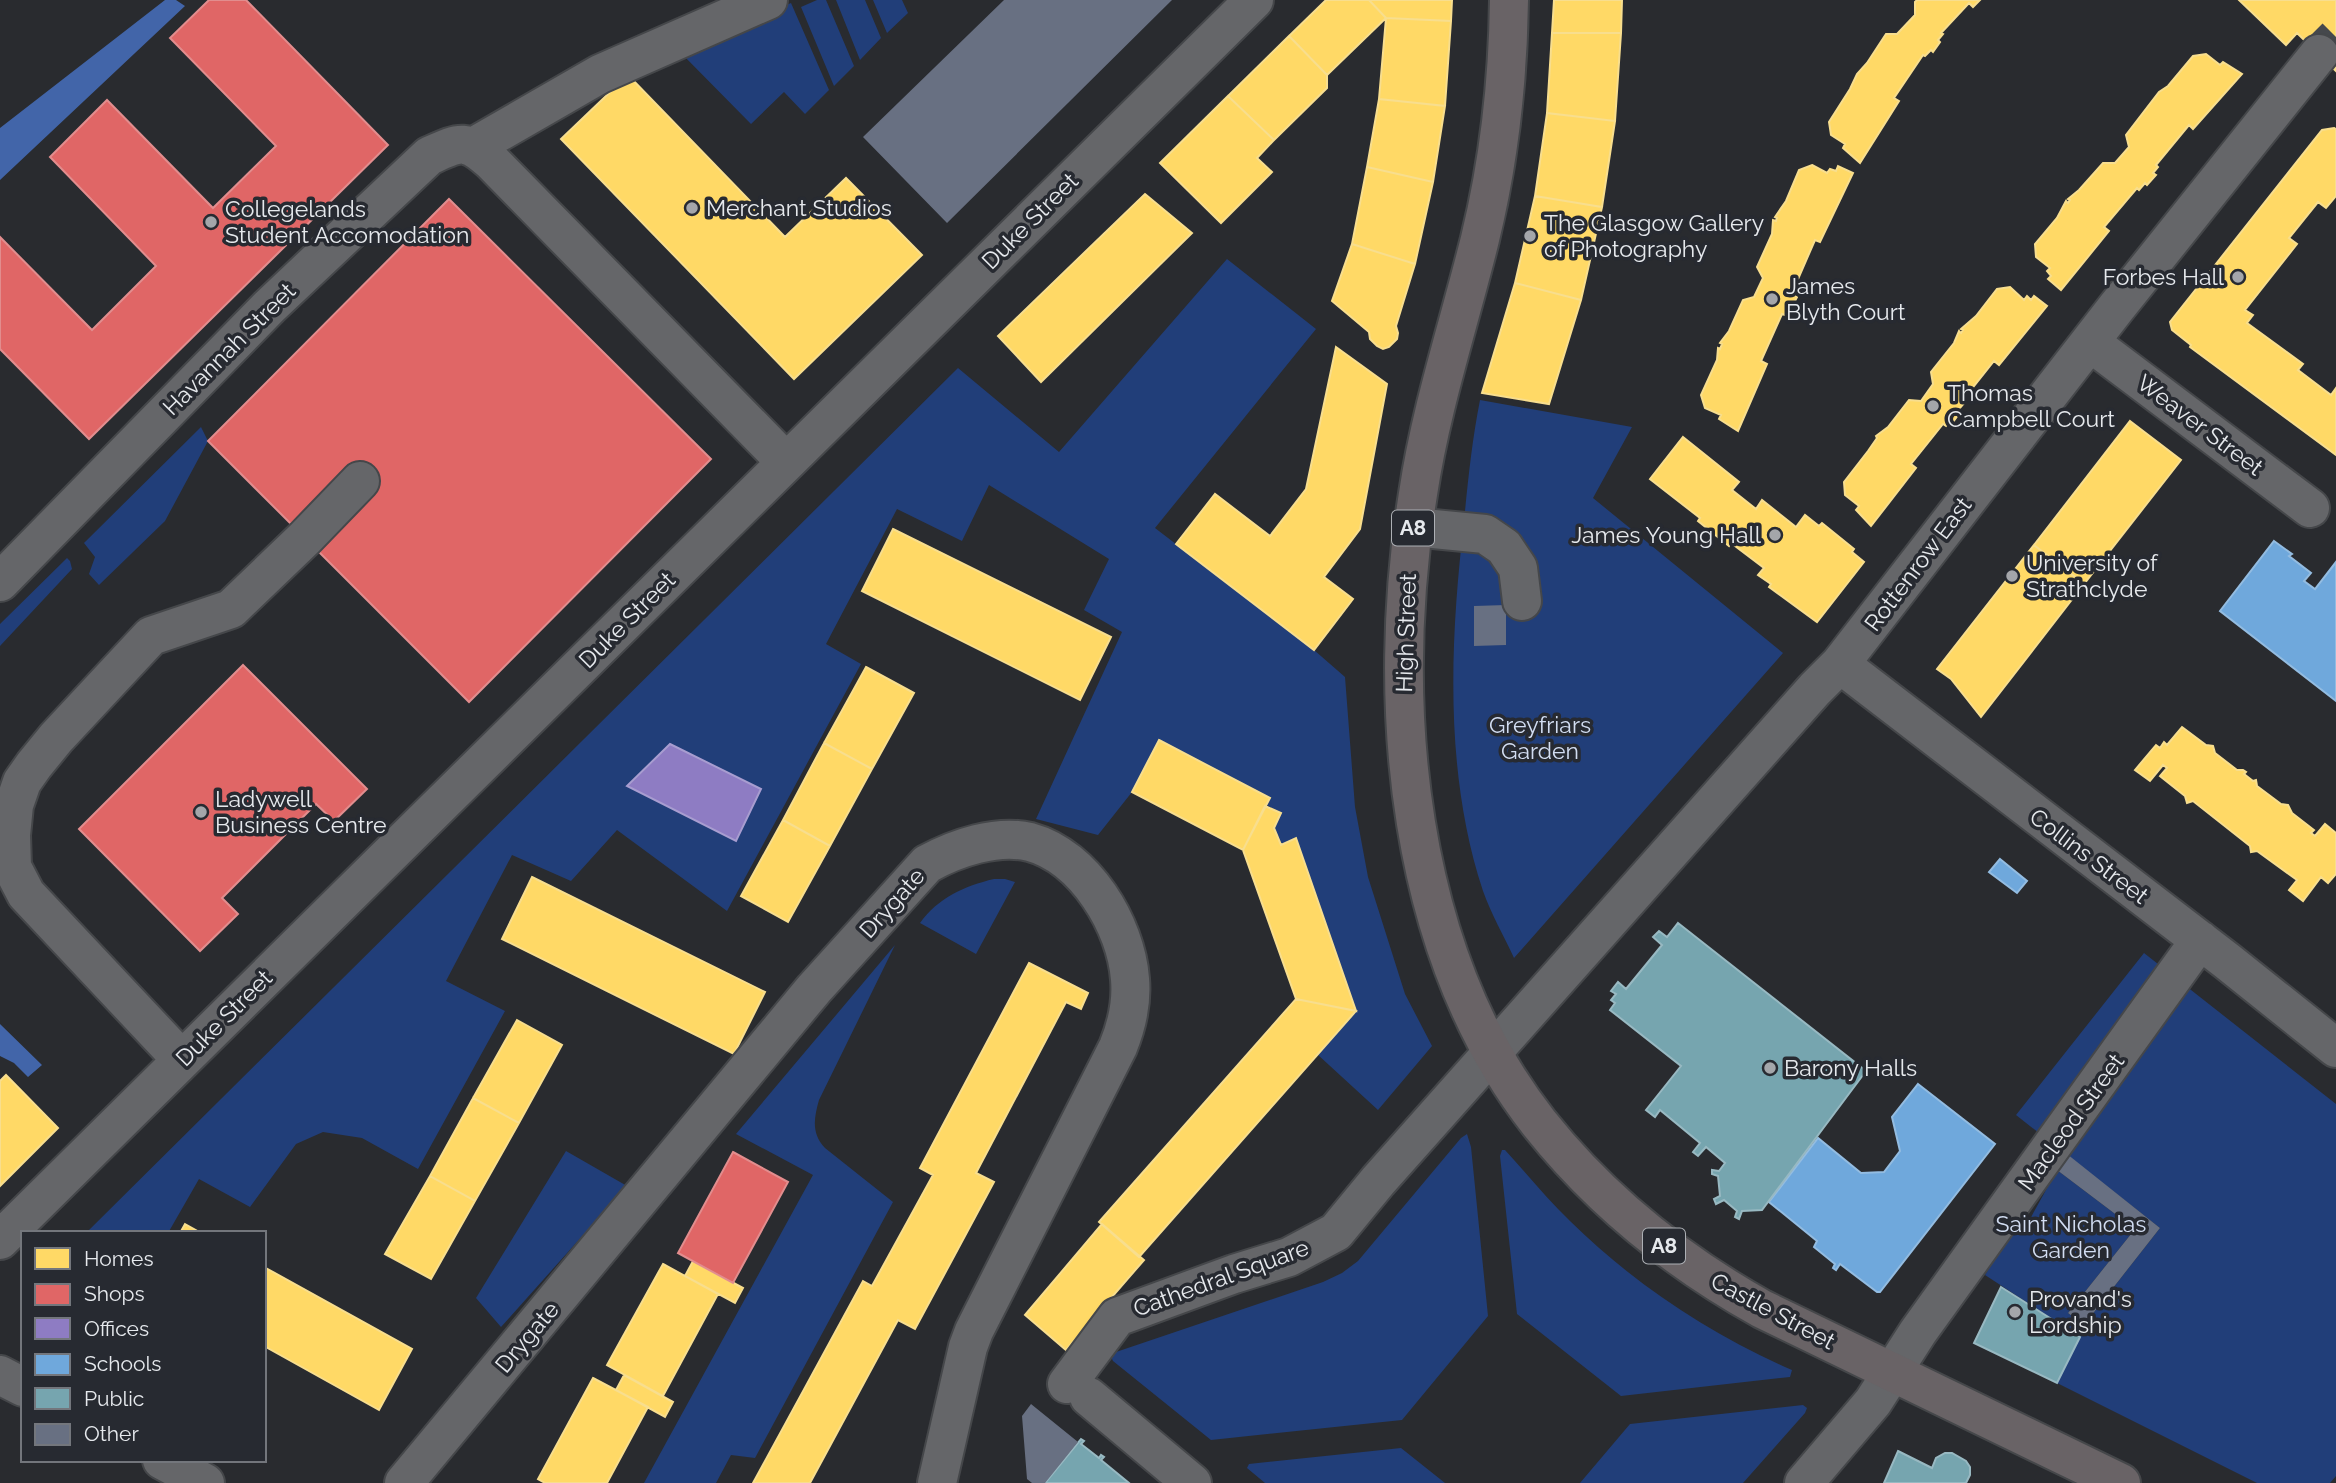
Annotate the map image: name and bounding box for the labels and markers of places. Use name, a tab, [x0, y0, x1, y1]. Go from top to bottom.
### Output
place label: Merchant Studios	[706, 194, 892, 221]
place label: Collegelands Student Accomodation	[225, 195, 469, 248]
marker: Merchant Studios	[684, 200, 700, 216]
place label: The Glasgow Gallery of Photography	[1544, 209, 1764, 262]
marker: Collegelands Student Accomodation	[203, 214, 219, 230]
marker: The Glasgow Gallery of Photography	[1522, 228, 1538, 244]
place label: Forbes Hall	[2103, 263, 2225, 290]
marker: Forbes Hall	[2230, 269, 2246, 285]
place label: James Blyth Court	[1786, 272, 1906, 325]
marker: James Blyth Court	[1764, 291, 1780, 307]
place label: Thomas Campbell Court	[1947, 379, 2115, 432]
marker: Thomas Campbell Court	[1925, 398, 1941, 414]
place label: James Young Hall	[1571, 521, 1762, 548]
marker: James Young Hall	[1767, 527, 1783, 543]
place label: University of Strathclyde	[2026, 549, 2159, 602]
marker: University of Strathclyde	[2004, 568, 2020, 584]
place label: Ladywell Business Centre	[215, 785, 387, 838]
marker: Ladywell Business Centre	[193, 804, 209, 820]
place label: Barony Halls	[1784, 1054, 1917, 1081]
marker: Barony Halls	[1762, 1060, 1778, 1076]
place label: Provand's Lordship	[2029, 1285, 2132, 1338]
marker: Provand's Lordship	[2007, 1304, 2023, 1320]

